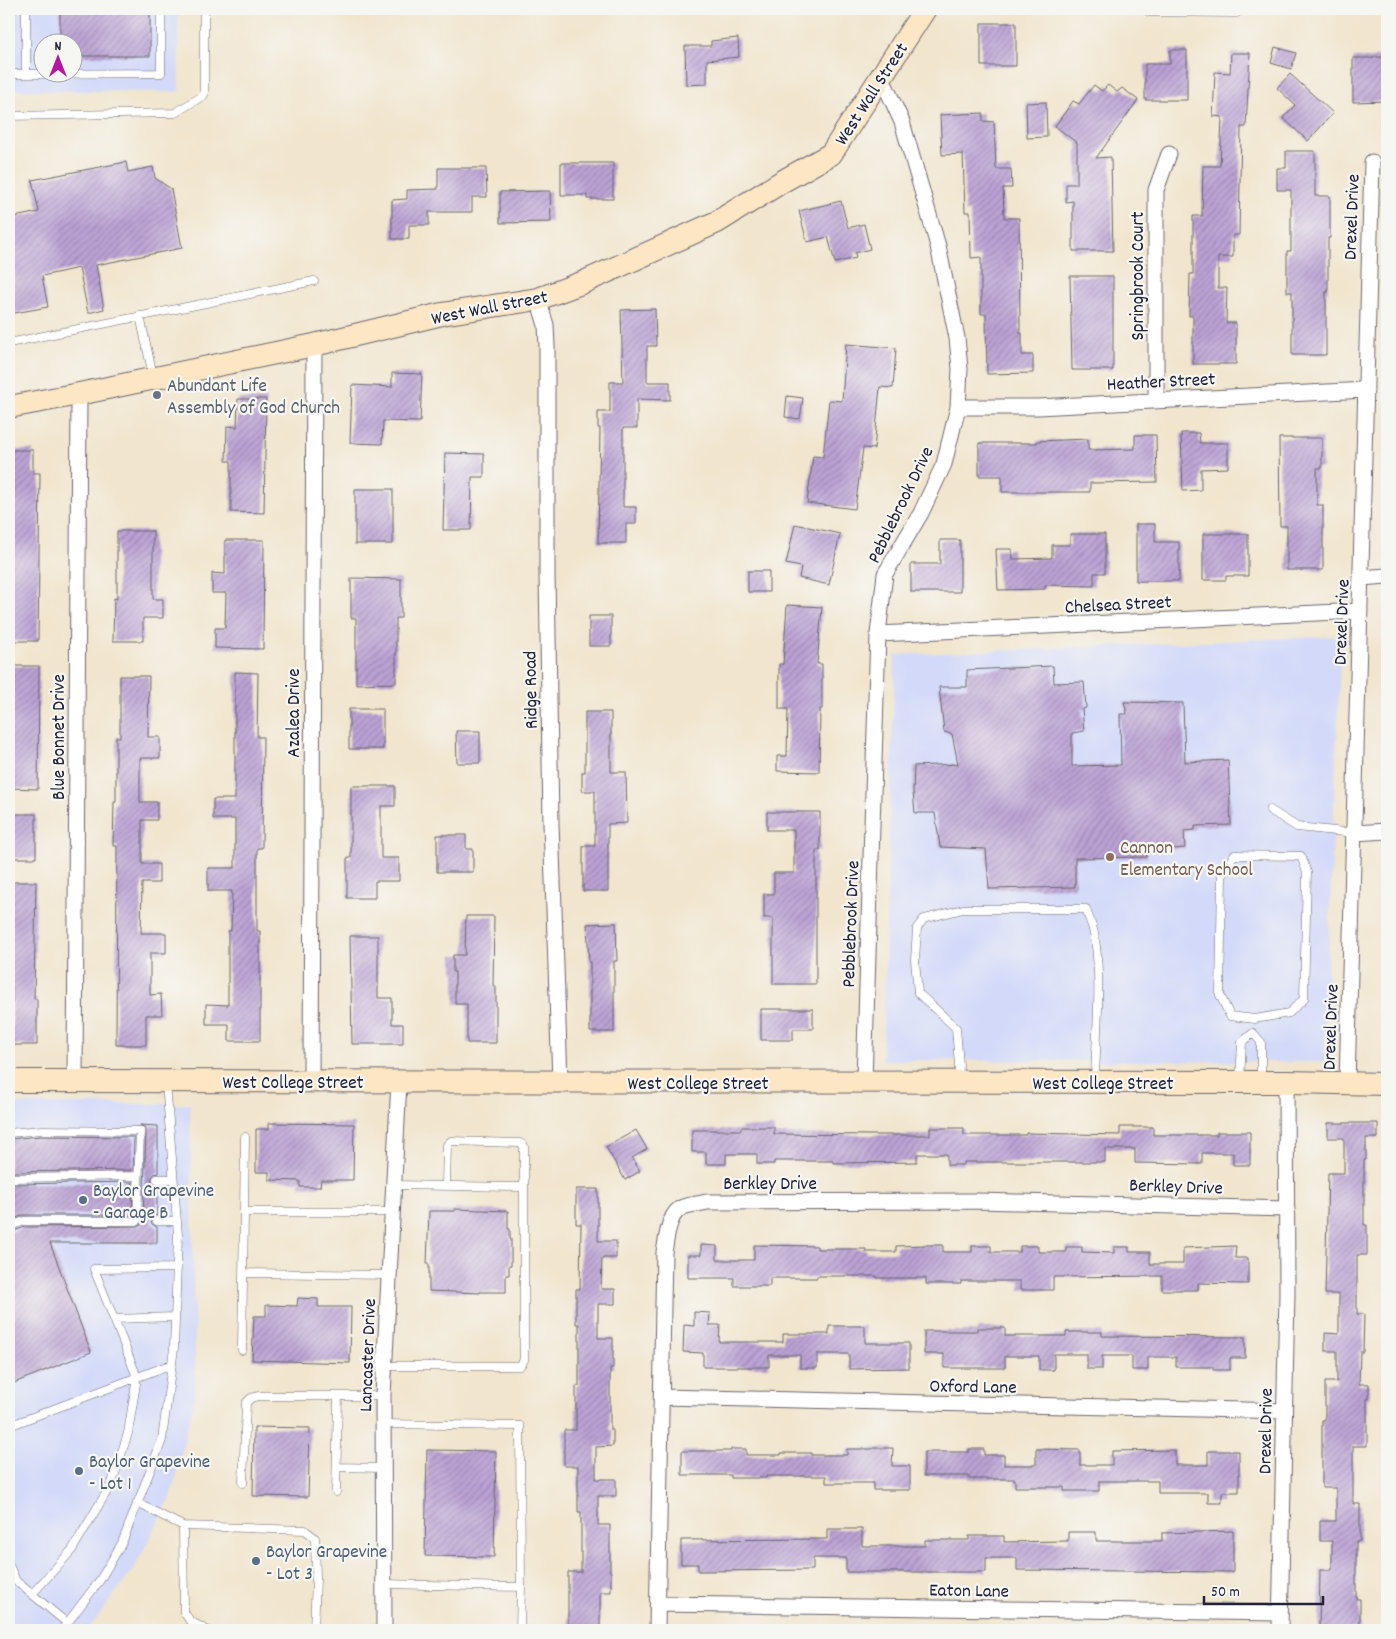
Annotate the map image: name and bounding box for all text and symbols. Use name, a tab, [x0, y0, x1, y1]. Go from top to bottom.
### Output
north arrow	[32, 32, 82, 82]
text: N	[55, 37, 62, 57]
street label: West Wall Street	[829, 38, 916, 152]
street label: Drexel Drive	[1339, 174, 1368, 261]
street label: Springbrook Court	[1126, 211, 1153, 341]
street label: West Wall Street	[429, 285, 550, 334]
street label: Heather Street	[1106, 367, 1216, 400]
place label: Abundant Life Assembly of God Church	[167, 374, 340, 423]
marker: Abundant Life Assembly of God Church	[151, 389, 163, 401]
street label: Pebblebrook Drive	[862, 442, 942, 569]
street label: Drexel Drive	[1329, 579, 1358, 666]
street label: Chelsea Street	[1064, 590, 1172, 623]
street label: Ridge Road	[518, 651, 547, 729]
street label: Azalea Drive	[282, 668, 309, 758]
street label: Blue Bonnet Drive	[47, 674, 74, 800]
place label: Cannon Elementary School	[1120, 836, 1253, 885]
marker: Cannon Elementary School	[1104, 851, 1116, 863]
street label: Pebblebrook Drive	[837, 860, 868, 988]
street label: Drexel Drive	[1318, 984, 1347, 1071]
street label: West College Street	[222, 1071, 364, 1098]
street label: West College Street	[627, 1072, 769, 1099]
street label: West College Street	[1032, 1072, 1174, 1099]
street label: Berkley Drive	[723, 1172, 817, 1199]
street label: Berkley Drive	[1129, 1173, 1223, 1204]
place label: Baylor Grapevine - Garage B	[93, 1179, 214, 1228]
marker: Baylor Grapevine - Garage B	[77, 1194, 89, 1206]
street label: Lancaster Drive	[354, 1298, 385, 1412]
street label: Oxford Lane	[929, 1374, 1017, 1403]
street label: Drexel Drive	[1253, 1388, 1282, 1474]
place label: Baylor Grapevine - Lot 1	[89, 1450, 210, 1499]
marker: Baylor Grapevine - Lot 1	[73, 1465, 85, 1477]
place label: Baylor Grapevine - Lot 3	[266, 1540, 387, 1589]
marker: Baylor Grapevine - Lot 3	[250, 1555, 262, 1567]
scale bar	[1204, 1574, 1322, 1606]
street label: Eaton Lane	[929, 1578, 1009, 1607]
text: 50 m	[1211, 1582, 1240, 1604]

